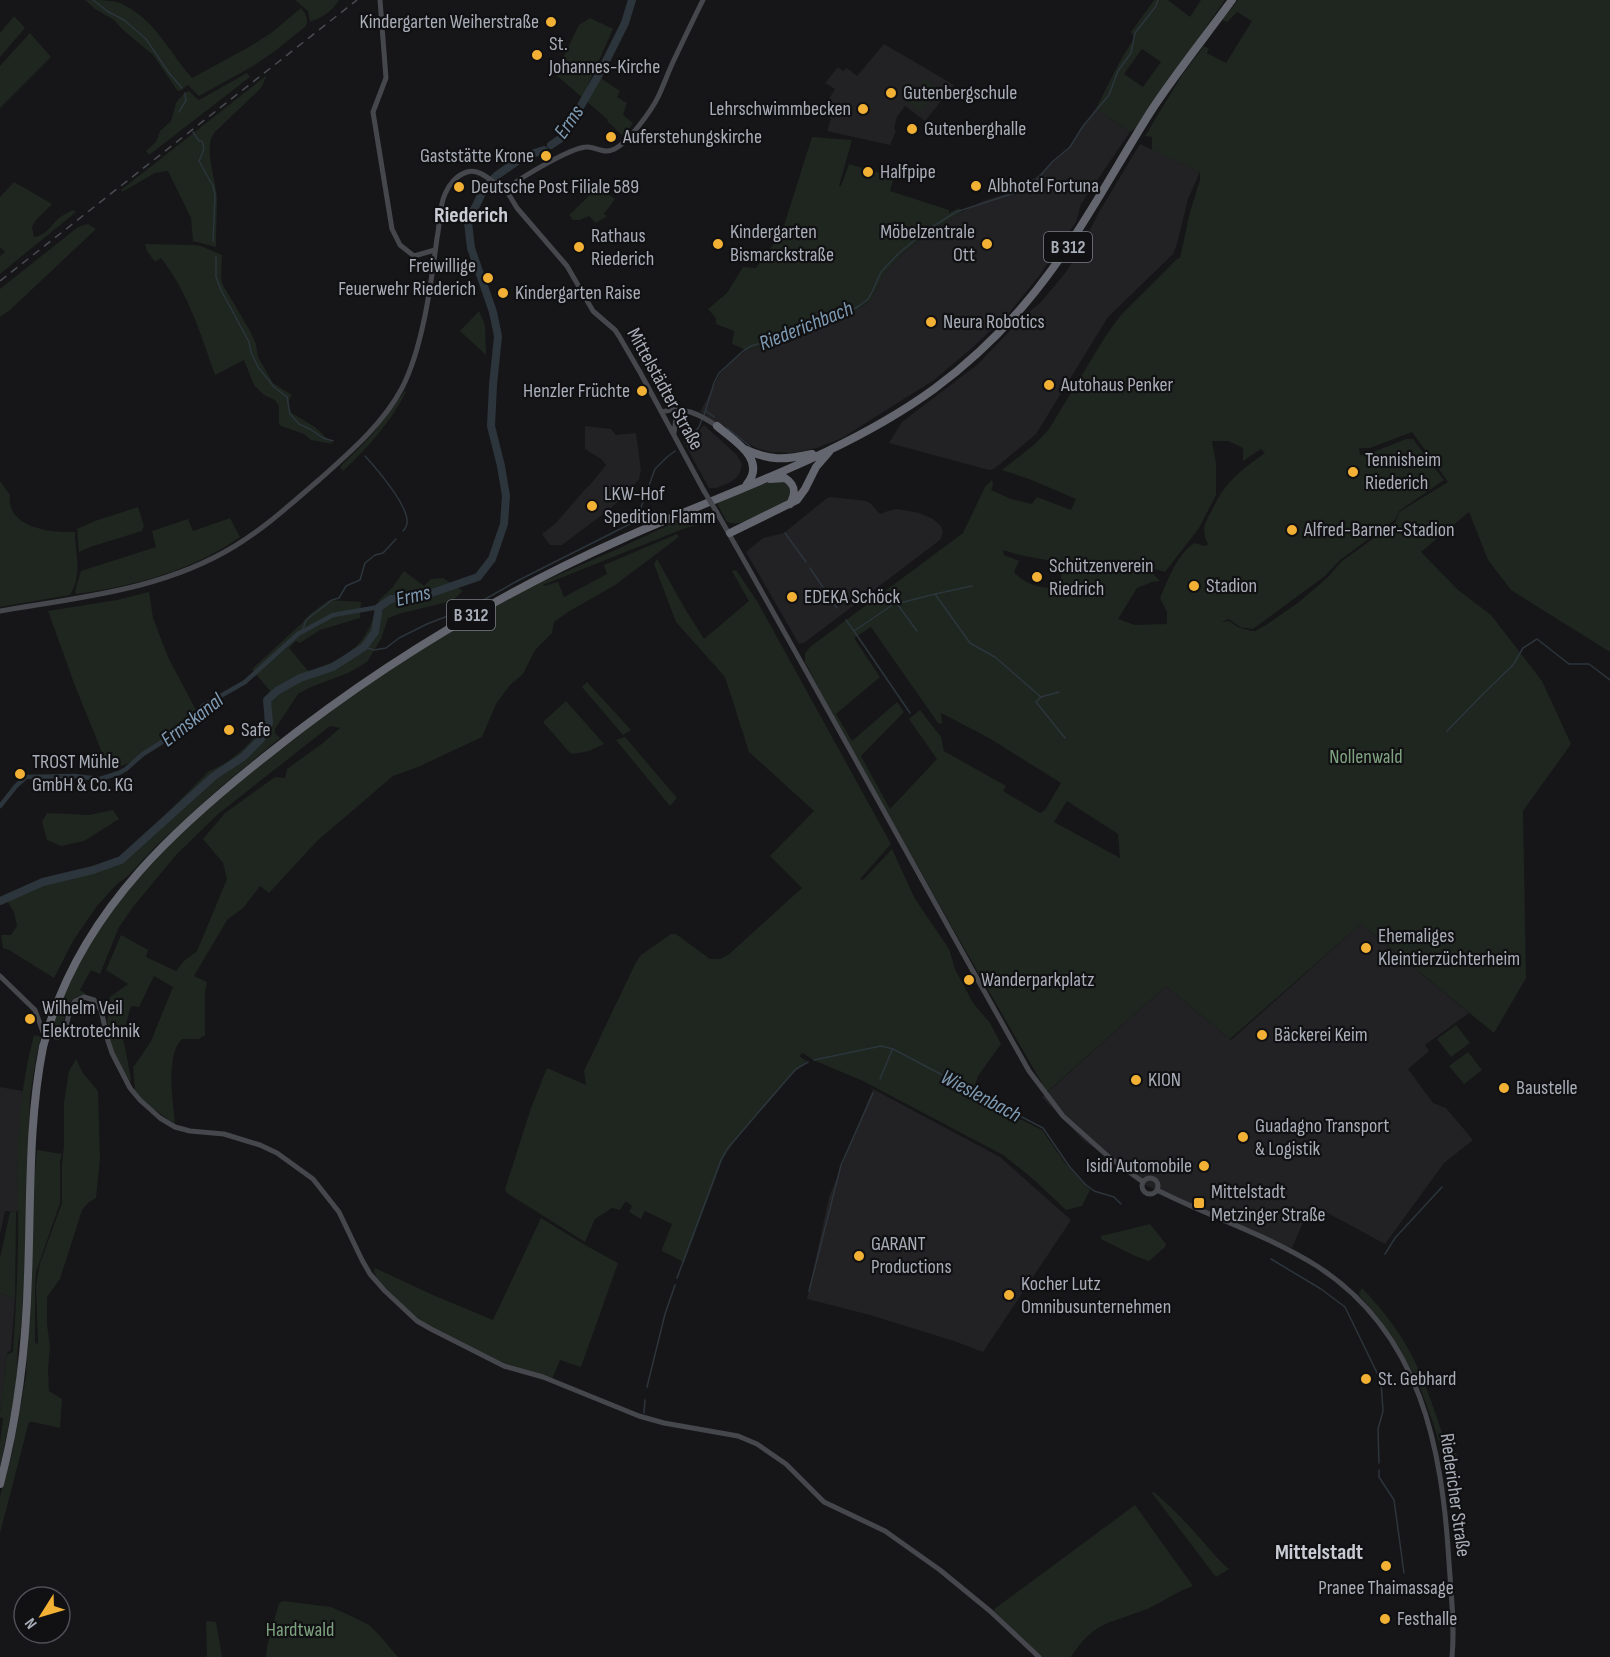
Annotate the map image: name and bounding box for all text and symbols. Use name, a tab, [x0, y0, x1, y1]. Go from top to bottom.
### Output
place label: Kindergarten Weiherstraße	[360, 10, 539, 34]
marker: Kindergarten Weiherstraße	[544, 15, 558, 29]
place label: St. Johannes-Kirche	[548, 32, 660, 79]
marker: St. Johannes-Kirche	[530, 48, 544, 62]
place label: Gutenbergschule	[903, 81, 1017, 105]
marker: Gutenbergschule	[884, 86, 898, 100]
place label: Lehrschwimmbecken	[709, 97, 851, 121]
water label: Erms	[549, 100, 590, 143]
marker: Lehrschwimmbecken	[856, 102, 870, 116]
place label: Gutenberghalle	[924, 117, 1026, 141]
marker: Gutenberghalle	[905, 122, 919, 136]
place label: Auferstehungskirche	[622, 125, 762, 149]
marker: Auferstehungskirche	[604, 130, 618, 144]
place label: Gaststätte Krone	[420, 144, 534, 168]
marker: Gaststätte Krone	[539, 149, 553, 163]
place label: Halfpipe	[880, 160, 936, 184]
marker: Halfpipe	[861, 165, 875, 179]
place label: Albhotel Fortuna	[987, 174, 1099, 198]
place label: Deutsche Post Filiale 589	[471, 175, 639, 199]
marker: Albhotel Fortuna	[969, 179, 983, 193]
marker: Deutsche Post Filiale 589	[452, 180, 466, 194]
district label: Riederich	[434, 202, 508, 229]
place label: Kindergarten Bismarckstraße	[730, 220, 834, 267]
place label: Möbelzentrale Ott	[880, 220, 975, 267]
place label: Rathaus Riederich	[591, 224, 654, 271]
road number: B 312	[1044, 232, 1092, 262]
marker: Kindergarten Bismarckstraße	[711, 237, 725, 251]
marker: Möbelzentrale Ott	[980, 237, 994, 251]
marker: Rathaus Riederich	[572, 240, 586, 254]
place label: Freiwillige Feuerwehr Riederich	[338, 254, 476, 301]
marker: Freiwillige Feuerwehr Riederich	[481, 271, 495, 285]
place label: Kindergarten Raise	[515, 281, 641, 305]
marker: Kindergarten Raise	[496, 286, 510, 300]
water label: Riederichbach	[755, 296, 857, 356]
place label: Neura Robotics	[943, 310, 1045, 334]
marker: Neura Robotics	[924, 315, 938, 329]
street label: Mittelstädter Straße	[622, 324, 708, 454]
place label: Autohaus Penker	[1060, 373, 1174, 397]
marker: Autohaus Penker	[1042, 378, 1056, 392]
place label: Henzler Früchte	[523, 379, 630, 403]
marker: Henzler Früchte	[635, 384, 649, 398]
place label: Tennisheim Riederich	[1365, 448, 1441, 495]
marker: Tennisheim Riederich	[1346, 465, 1360, 479]
place label: LKW-Hof Spedition Flamm	[604, 482, 716, 529]
marker: LKW-Hof Spedition Flamm	[585, 499, 599, 513]
place label: Alfred-Barner-Stadion	[1303, 518, 1455, 542]
marker: Alfred-Barner-Stadion	[1285, 523, 1299, 537]
place label: Schützenverein Riedrich	[1049, 554, 1154, 601]
marker: Schützenverein Riedrich	[1030, 570, 1044, 584]
place label: Stadion	[1206, 574, 1257, 598]
marker: Stadion	[1187, 579, 1201, 593]
water label: Erms	[393, 580, 433, 612]
place label: EDEKA Schöck	[804, 585, 901, 609]
marker: EDEKA Schöck	[785, 590, 799, 604]
road number: B 312	[447, 600, 495, 630]
water label: Ermskanal	[156, 687, 229, 752]
place label: Safe	[241, 718, 271, 742]
marker: Safe	[222, 723, 236, 737]
park label: Nollenwald	[1329, 745, 1403, 769]
place label: TROST Mühle GmbH & Co. KG	[32, 750, 133, 797]
marker: TROST Mühle GmbH & Co. KG	[13, 767, 27, 781]
place label: Ehemaliges Kleintierzüchterheim	[1378, 924, 1520, 971]
marker: Ehemaliges Kleintierzüchterheim	[1359, 941, 1373, 955]
place label: Wanderparkplatz	[981, 968, 1094, 992]
marker: Wanderparkplatz	[962, 973, 976, 987]
place label: Wilhelm Veil Elektrotechnik	[42, 996, 140, 1043]
marker: Wilhelm Veil Elektrotechnik	[23, 1012, 37, 1026]
place label: Bäckerei Keim	[1274, 1023, 1368, 1047]
marker: Bäckerei Keim	[1255, 1028, 1269, 1042]
water label: Wieslenbach	[936, 1064, 1026, 1128]
place label: KION	[1148, 1068, 1181, 1092]
marker: KION	[1129, 1073, 1143, 1087]
place label: Baustelle	[1516, 1076, 1578, 1100]
marker: Baustelle	[1497, 1081, 1511, 1095]
place label: Guadagno Transport & Logistik	[1255, 1114, 1389, 1161]
marker: Guadagno Transport & Logistik	[1236, 1130, 1250, 1144]
place label: Isidi Automobile	[1086, 1154, 1192, 1178]
marker: Isidi Automobile	[1197, 1159, 1211, 1173]
place label: Mittelstadt Metzinger Straße	[1211, 1180, 1326, 1227]
marker: Mittelstadt Metzinger Straße	[1192, 1196, 1206, 1210]
place label: GARANT Productions	[871, 1232, 952, 1279]
marker: GARANT Productions	[852, 1249, 866, 1263]
place label: Kocher Lutz Omnibusunternehmen	[1021, 1272, 1171, 1319]
marker: Kocher Lutz Omnibusunternehmen	[1002, 1288, 1016, 1302]
place label: St. Gebhard	[1378, 1367, 1456, 1391]
marker: St. Gebhard	[1359, 1372, 1373, 1386]
street label: Riedericher Straße	[1434, 1432, 1476, 1558]
district label: Mittelstadt	[1275, 1539, 1363, 1566]
marker: Pranee Thaimassage	[1379, 1559, 1393, 1573]
place label: Pranee Thaimassage	[1318, 1576, 1454, 1600]
north arrow	[12, 1585, 72, 1645]
place label: Festhalle	[1397, 1607, 1457, 1631]
marker: Festhalle	[1378, 1612, 1392, 1626]
text: N	[21, 1614, 41, 1632]
park label: Hardtwald	[266, 1618, 334, 1642]

